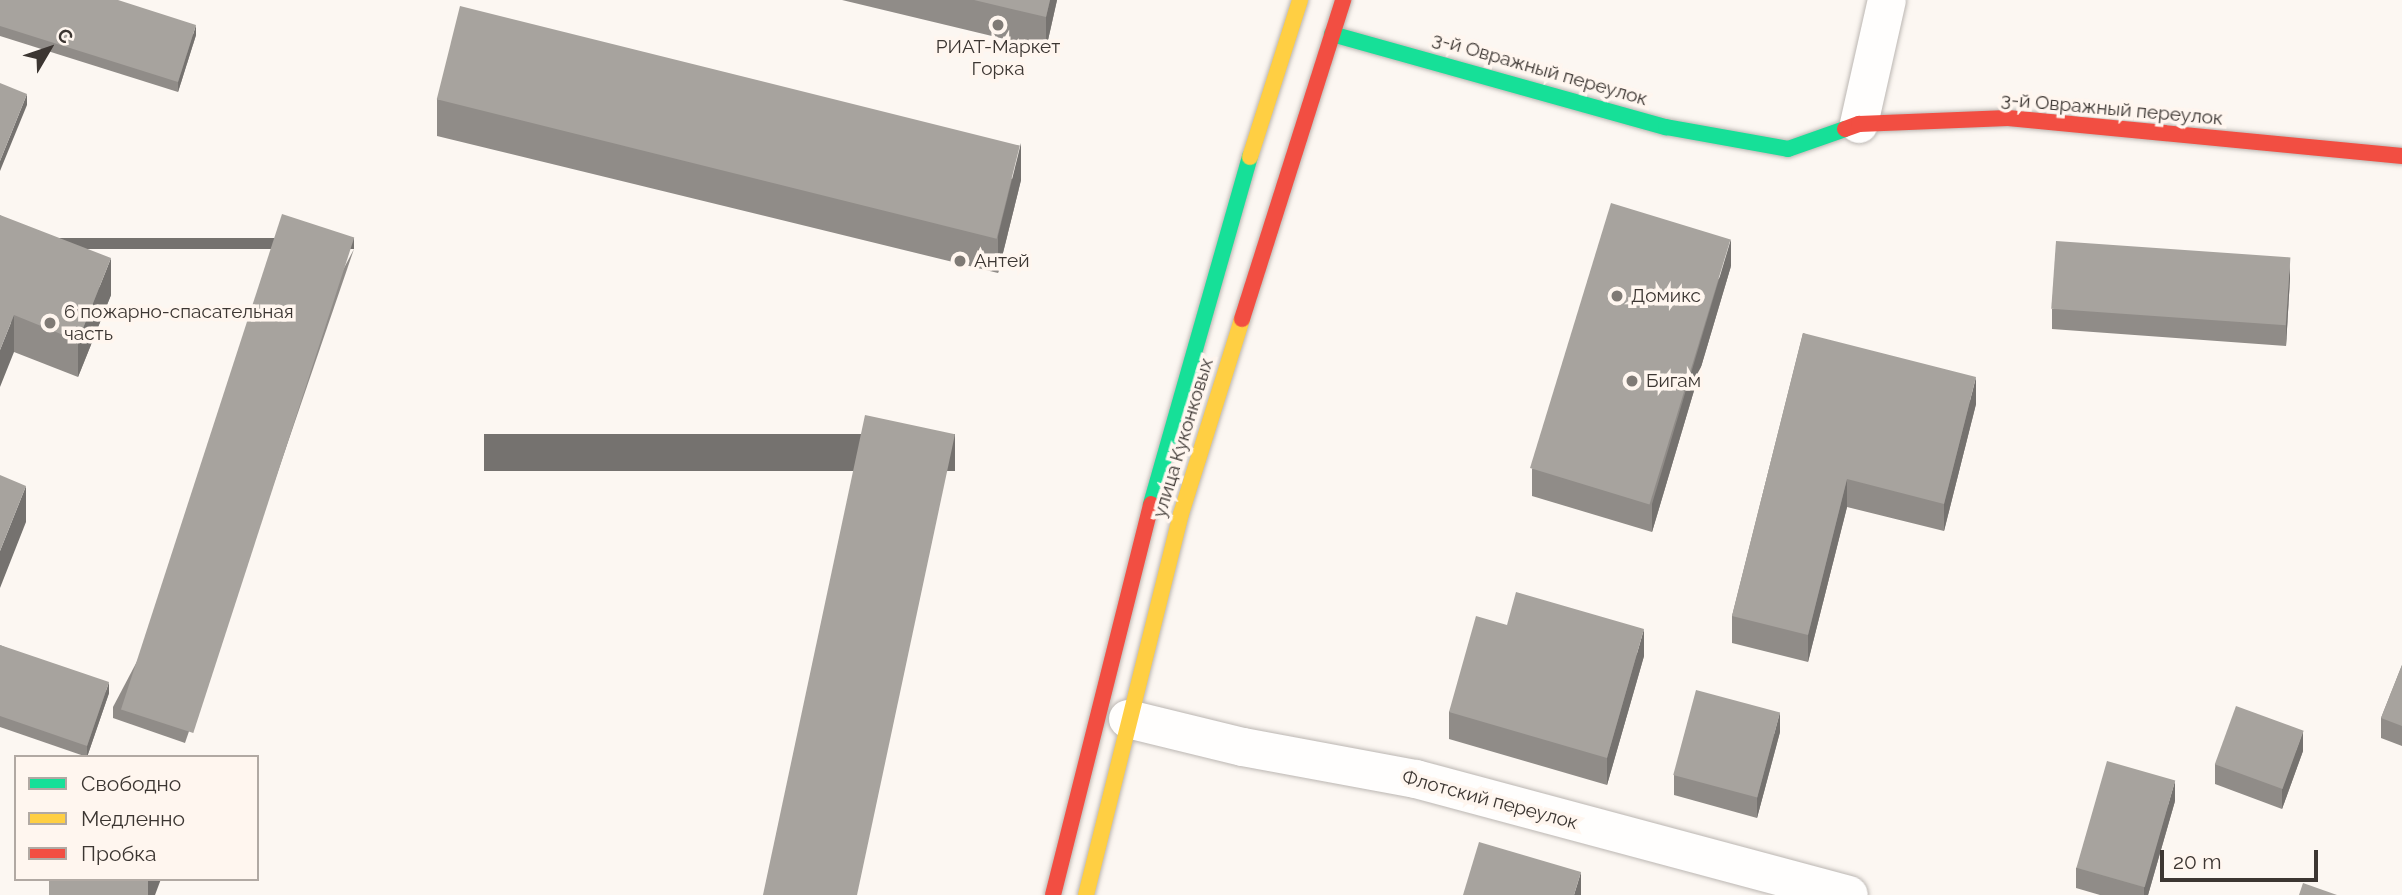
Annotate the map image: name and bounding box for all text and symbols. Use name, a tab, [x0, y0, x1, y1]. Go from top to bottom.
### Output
north arrow	[14, 14, 84, 84]
marker: РИАТ-Маркет Горка	[990, 17, 1006, 33]
text: С	[53, 24, 78, 48]
street label: 3-й Овражный переулок	[1430, 27, 1650, 111]
place label: РИАТ-Маркет Горка	[936, 36, 1060, 80]
street label: 3-й Овражный переулок	[2000, 88, 2224, 130]
place label: Антей	[974, 250, 1029, 272]
marker: Антей	[952, 253, 968, 269]
place label: Домикс	[1631, 285, 1701, 307]
marker: Домикс	[1609, 288, 1625, 304]
place label: 6 пожарно-спасательная часть	[64, 301, 294, 345]
marker: 6 пожарно-спасательная часть	[42, 315, 58, 331]
street label: улица Куконковых	[1148, 356, 1218, 520]
place label: Бигам	[1646, 370, 1701, 392]
marker: Бигам	[1624, 373, 1640, 389]
legend	[14, 755, 259, 881]
street label: Флотский переулок	[1400, 766, 1580, 834]
text: Свободно	[81, 771, 181, 796]
text: Медленно	[81, 806, 185, 831]
scale bar	[2164, 836, 2322, 880]
text: Пробка	[81, 841, 157, 866]
text: 20 m	[2173, 849, 2221, 874]

